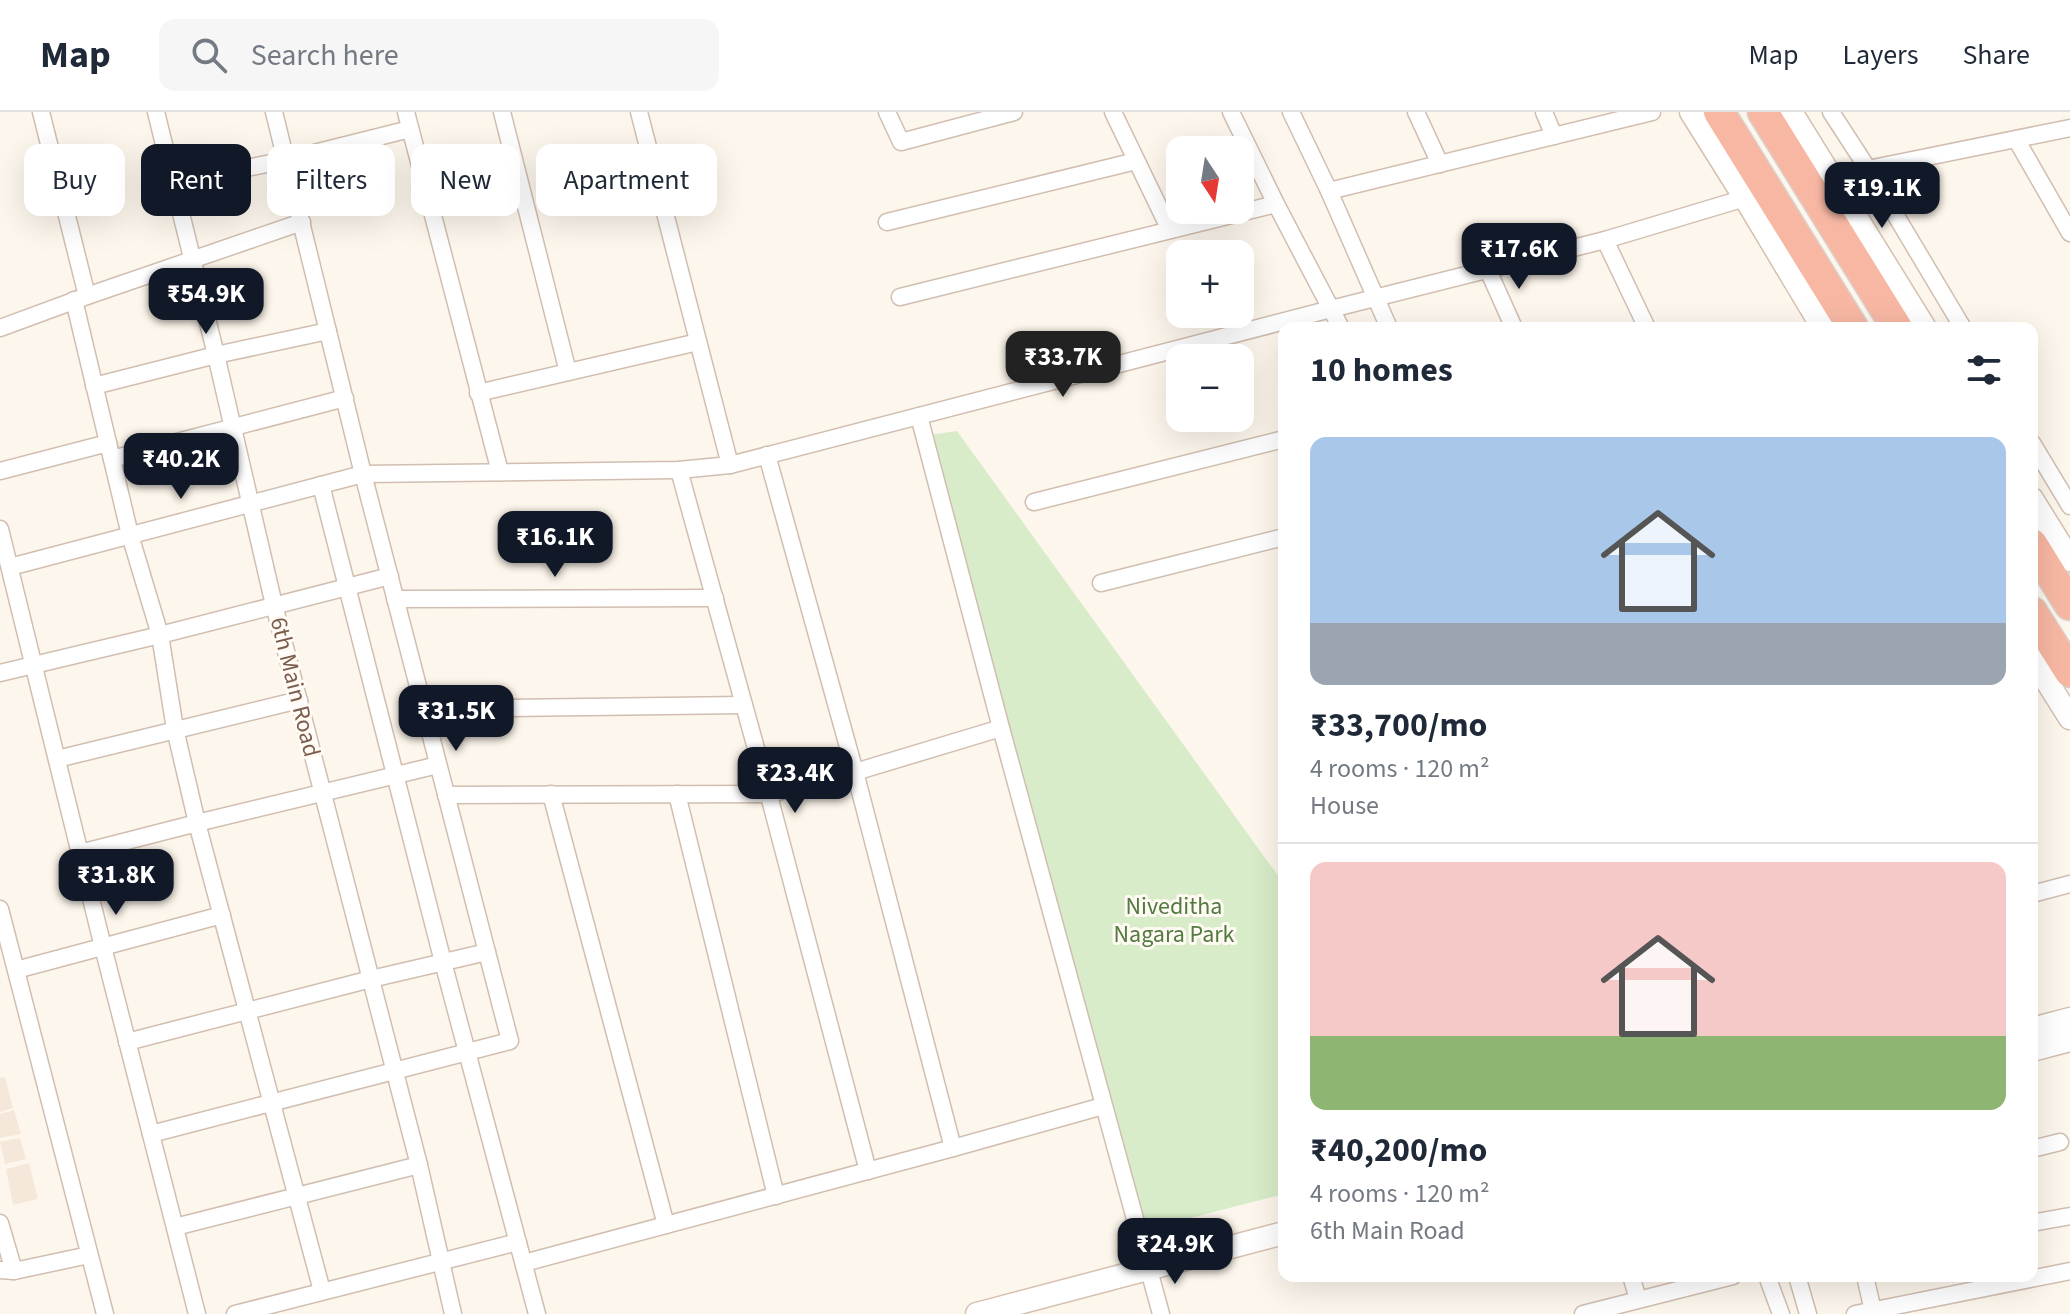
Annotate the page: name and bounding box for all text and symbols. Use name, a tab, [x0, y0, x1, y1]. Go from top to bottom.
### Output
search box	[159, 19, 719, 91]
text: Map	[40, 28, 111, 82]
icon: search	[187, 33, 231, 77]
text: Search here	[251, 34, 399, 77]
text: Map	[1748, 35, 1798, 75]
text: Layers	[1842, 35, 1918, 75]
text: Share	[1962, 35, 2030, 75]
north arrow	[1166, 136, 1254, 224]
map controls	[1166, 136, 1254, 432]
chip: Buy	[24, 144, 125, 216]
chip: Rent	[141, 144, 251, 216]
chip: Filters	[267, 144, 395, 216]
chip: New	[411, 144, 520, 216]
chip: Apartment	[536, 144, 717, 216]
pin: ₹19.1K	[1817, 162, 1947, 230]
text: ₹19.1K	[1843, 169, 1921, 206]
pin: ₹17.6K	[1454, 223, 1584, 291]
text: ₹17.6K	[1480, 230, 1558, 267]
button: +	[1166, 240, 1254, 328]
pin: ₹54.9K	[141, 268, 271, 336]
text: ₹54.9K	[167, 275, 245, 312]
pin: ₹33.7K	[998, 331, 1128, 399]
text: ₹33.7K	[1024, 338, 1102, 375]
button: −	[1166, 344, 1254, 432]
text: 10 homes	[1310, 346, 1453, 395]
icon: filters	[1962, 348, 2006, 392]
pin: ₹40.2K	[116, 433, 246, 501]
text: ₹40.2K	[142, 440, 220, 477]
icon: home	[1586, 489, 1730, 633]
pin: ₹16.1K	[490, 511, 620, 579]
text: ₹16.1K	[516, 518, 594, 555]
street label: 6th Main Road	[261, 613, 329, 761]
pin: ₹31.5K	[391, 685, 521, 753]
text: ₹31.5K	[417, 692, 495, 729]
text: ₹33,700/mo	[1310, 701, 1487, 750]
pin: ₹23.4K	[730, 747, 860, 815]
text: 4 rooms · 120 m²	[1310, 750, 1489, 787]
text: ₹23.4K	[756, 754, 834, 791]
text: House	[1310, 787, 1379, 824]
pin: ₹31.8K	[51, 849, 181, 917]
text: ₹31.8K	[77, 856, 155, 893]
park label: Niveditha Nagara Park	[1114, 889, 1235, 952]
icon: home	[1586, 914, 1730, 1058]
text: ₹40,200/mo	[1310, 1126, 1487, 1175]
text: 4 rooms · 120 m²	[1310, 1175, 1489, 1212]
text: 6th Main Road	[1310, 1212, 1465, 1249]
pin: ₹24.9K	[1110, 1218, 1240, 1286]
text: ₹24.9K	[1136, 1225, 1214, 1262]

